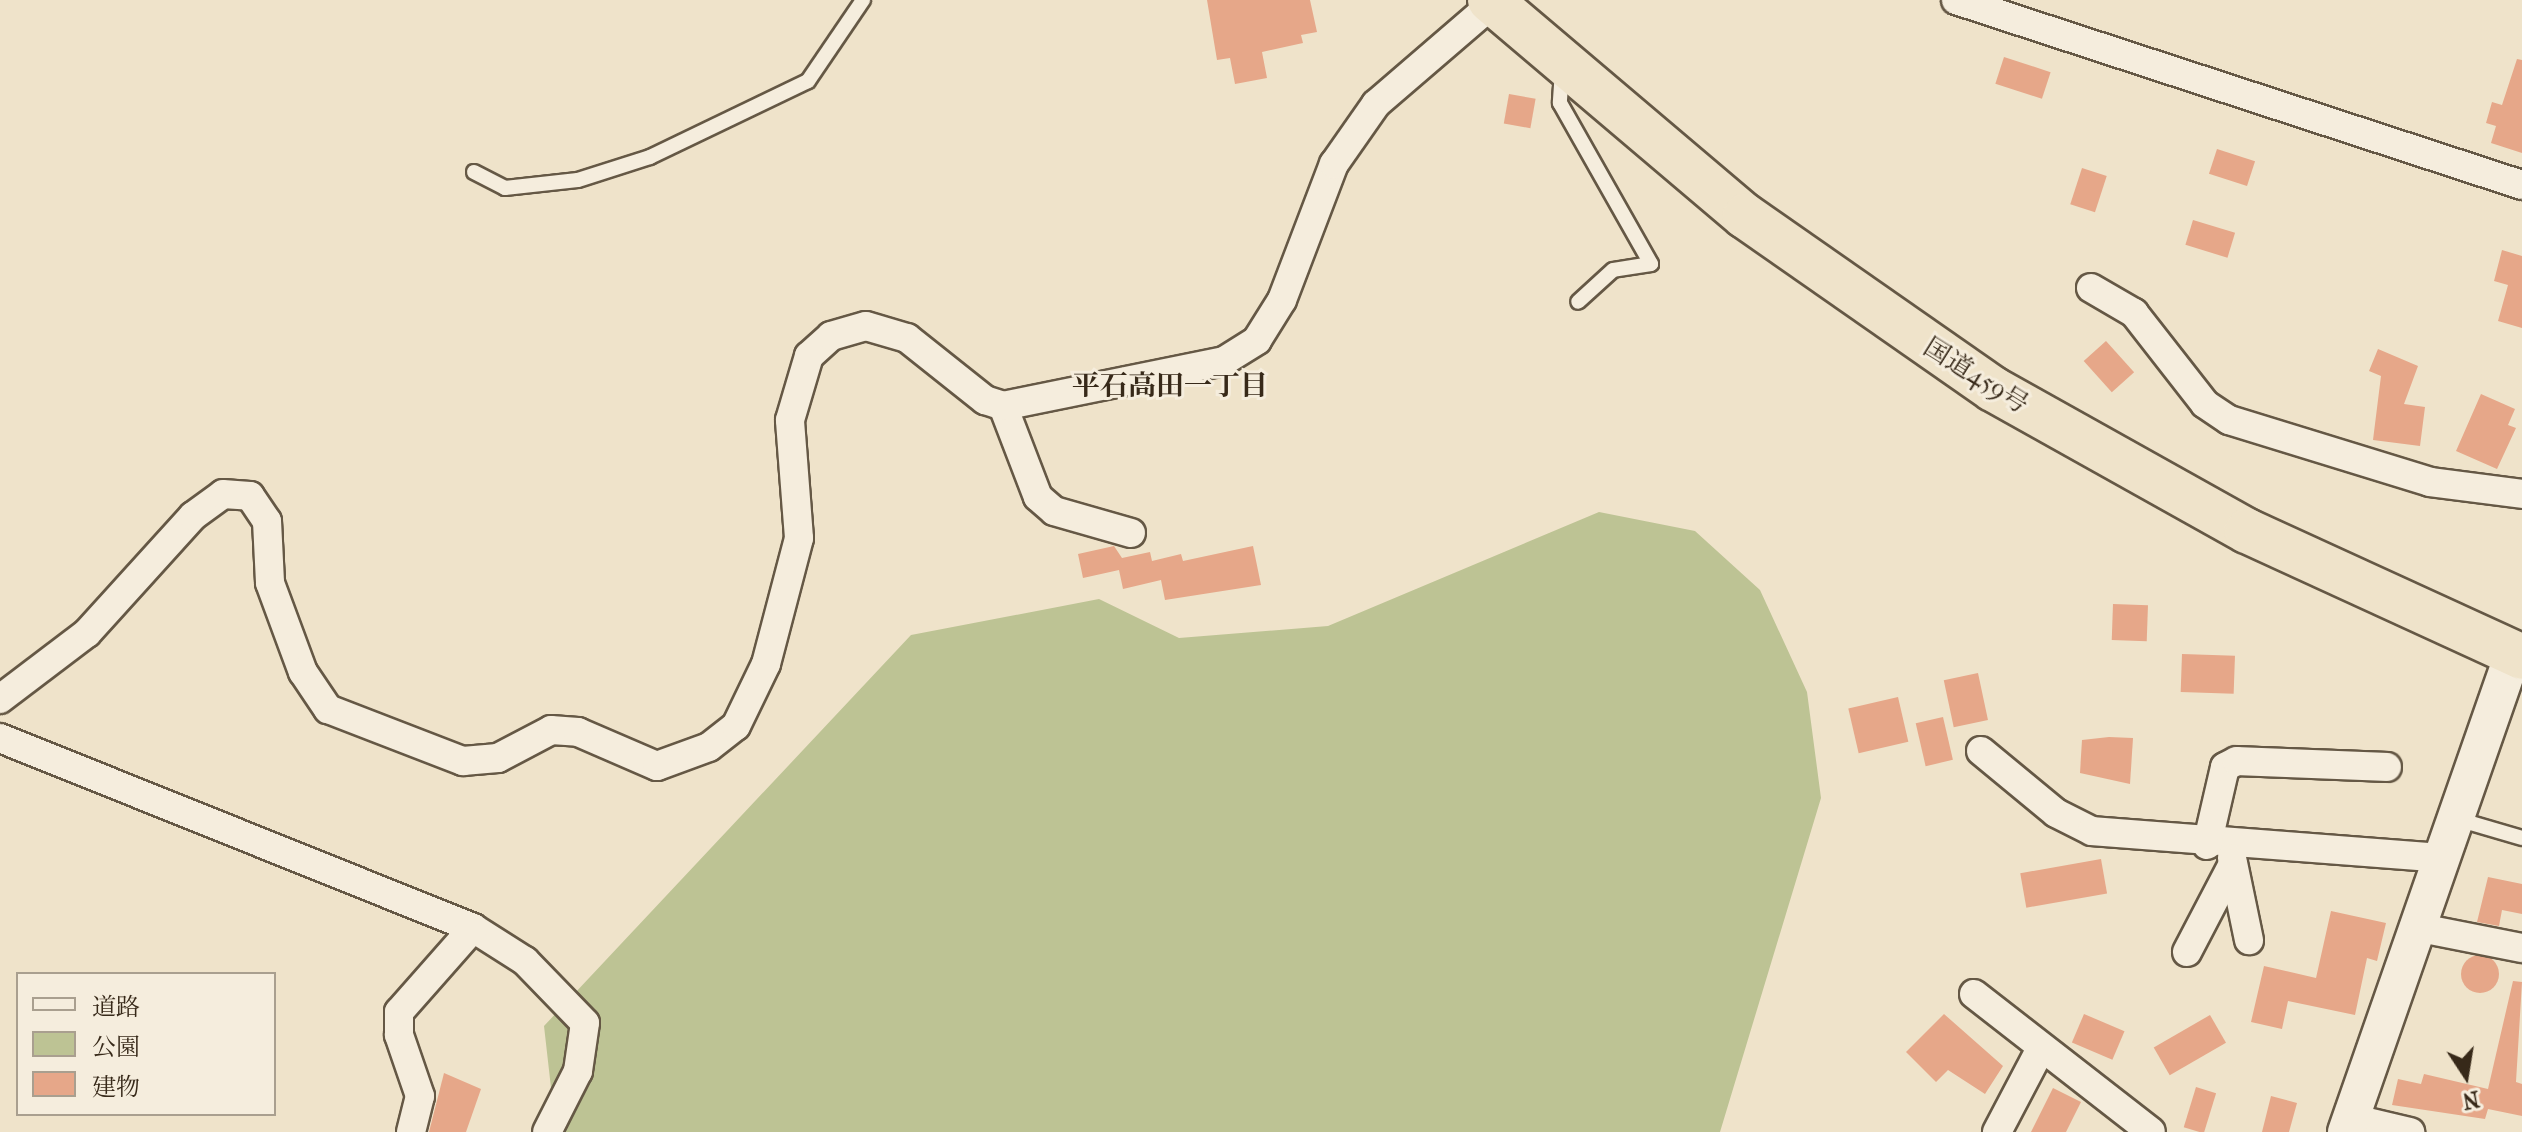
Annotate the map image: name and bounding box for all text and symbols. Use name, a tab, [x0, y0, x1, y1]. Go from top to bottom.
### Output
street label: 国道459号	[1918, 332, 2034, 420]
district label: 平石高田一丁目	[1072, 369, 1268, 403]
legend	[16, 972, 276, 1116]
text: 道路	[92, 993, 140, 1021]
text: 公園	[92, 1033, 140, 1061]
north arrow	[2426, 1036, 2506, 1116]
text: 建物	[92, 1073, 140, 1101]
text: N	[2460, 1085, 2482, 1114]

